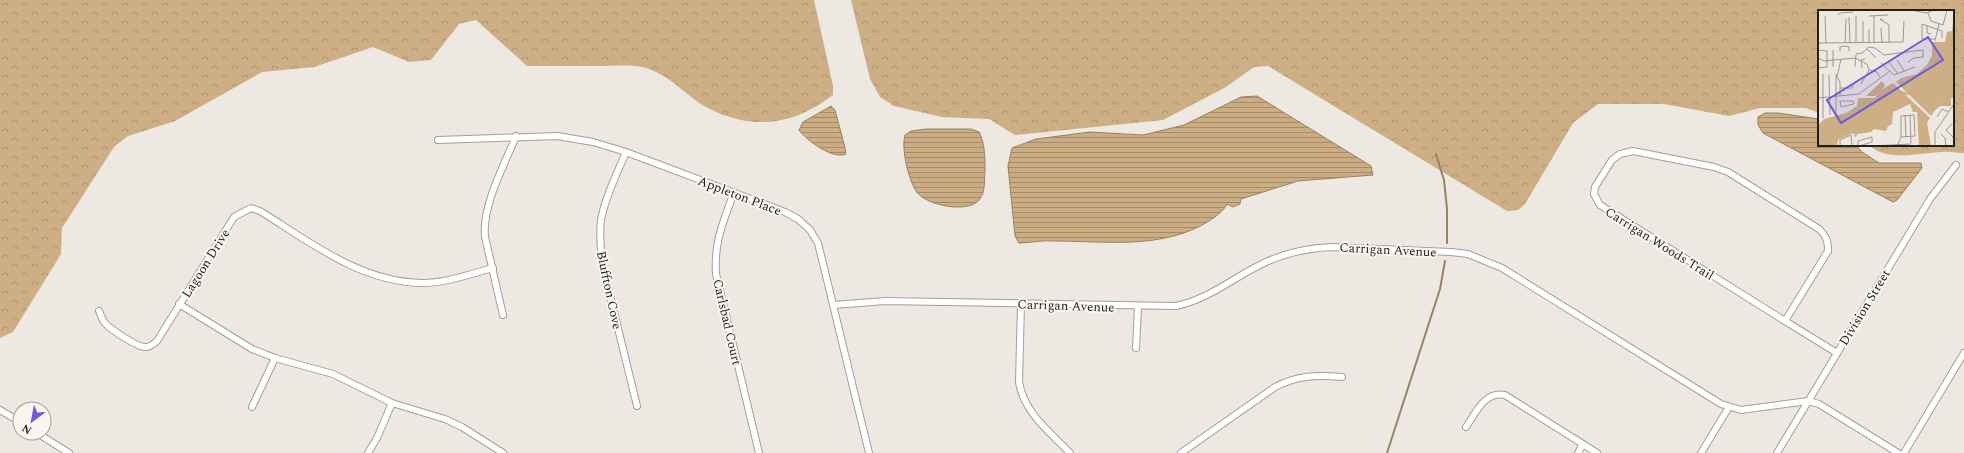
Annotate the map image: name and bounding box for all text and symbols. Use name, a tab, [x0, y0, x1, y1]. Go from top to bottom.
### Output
inset map	[1818, 10, 1954, 146]
street label: Appleton Place	[695, 171, 784, 221]
street label: Carrigan Woods Trail	[1601, 202, 1718, 286]
street label: Lagoon Drive	[177, 225, 235, 302]
street label: Carrigan Avenue	[1339, 237, 1437, 263]
street label: Bluffton Cove	[591, 249, 627, 331]
street label: Division Street	[1834, 265, 1896, 350]
street label: Carlsbad Court	[707, 277, 747, 368]
street label: Carrigan Avenue	[1017, 294, 1115, 318]
north arrow	[12, 401, 52, 441]
text: N	[19, 419, 35, 439]

